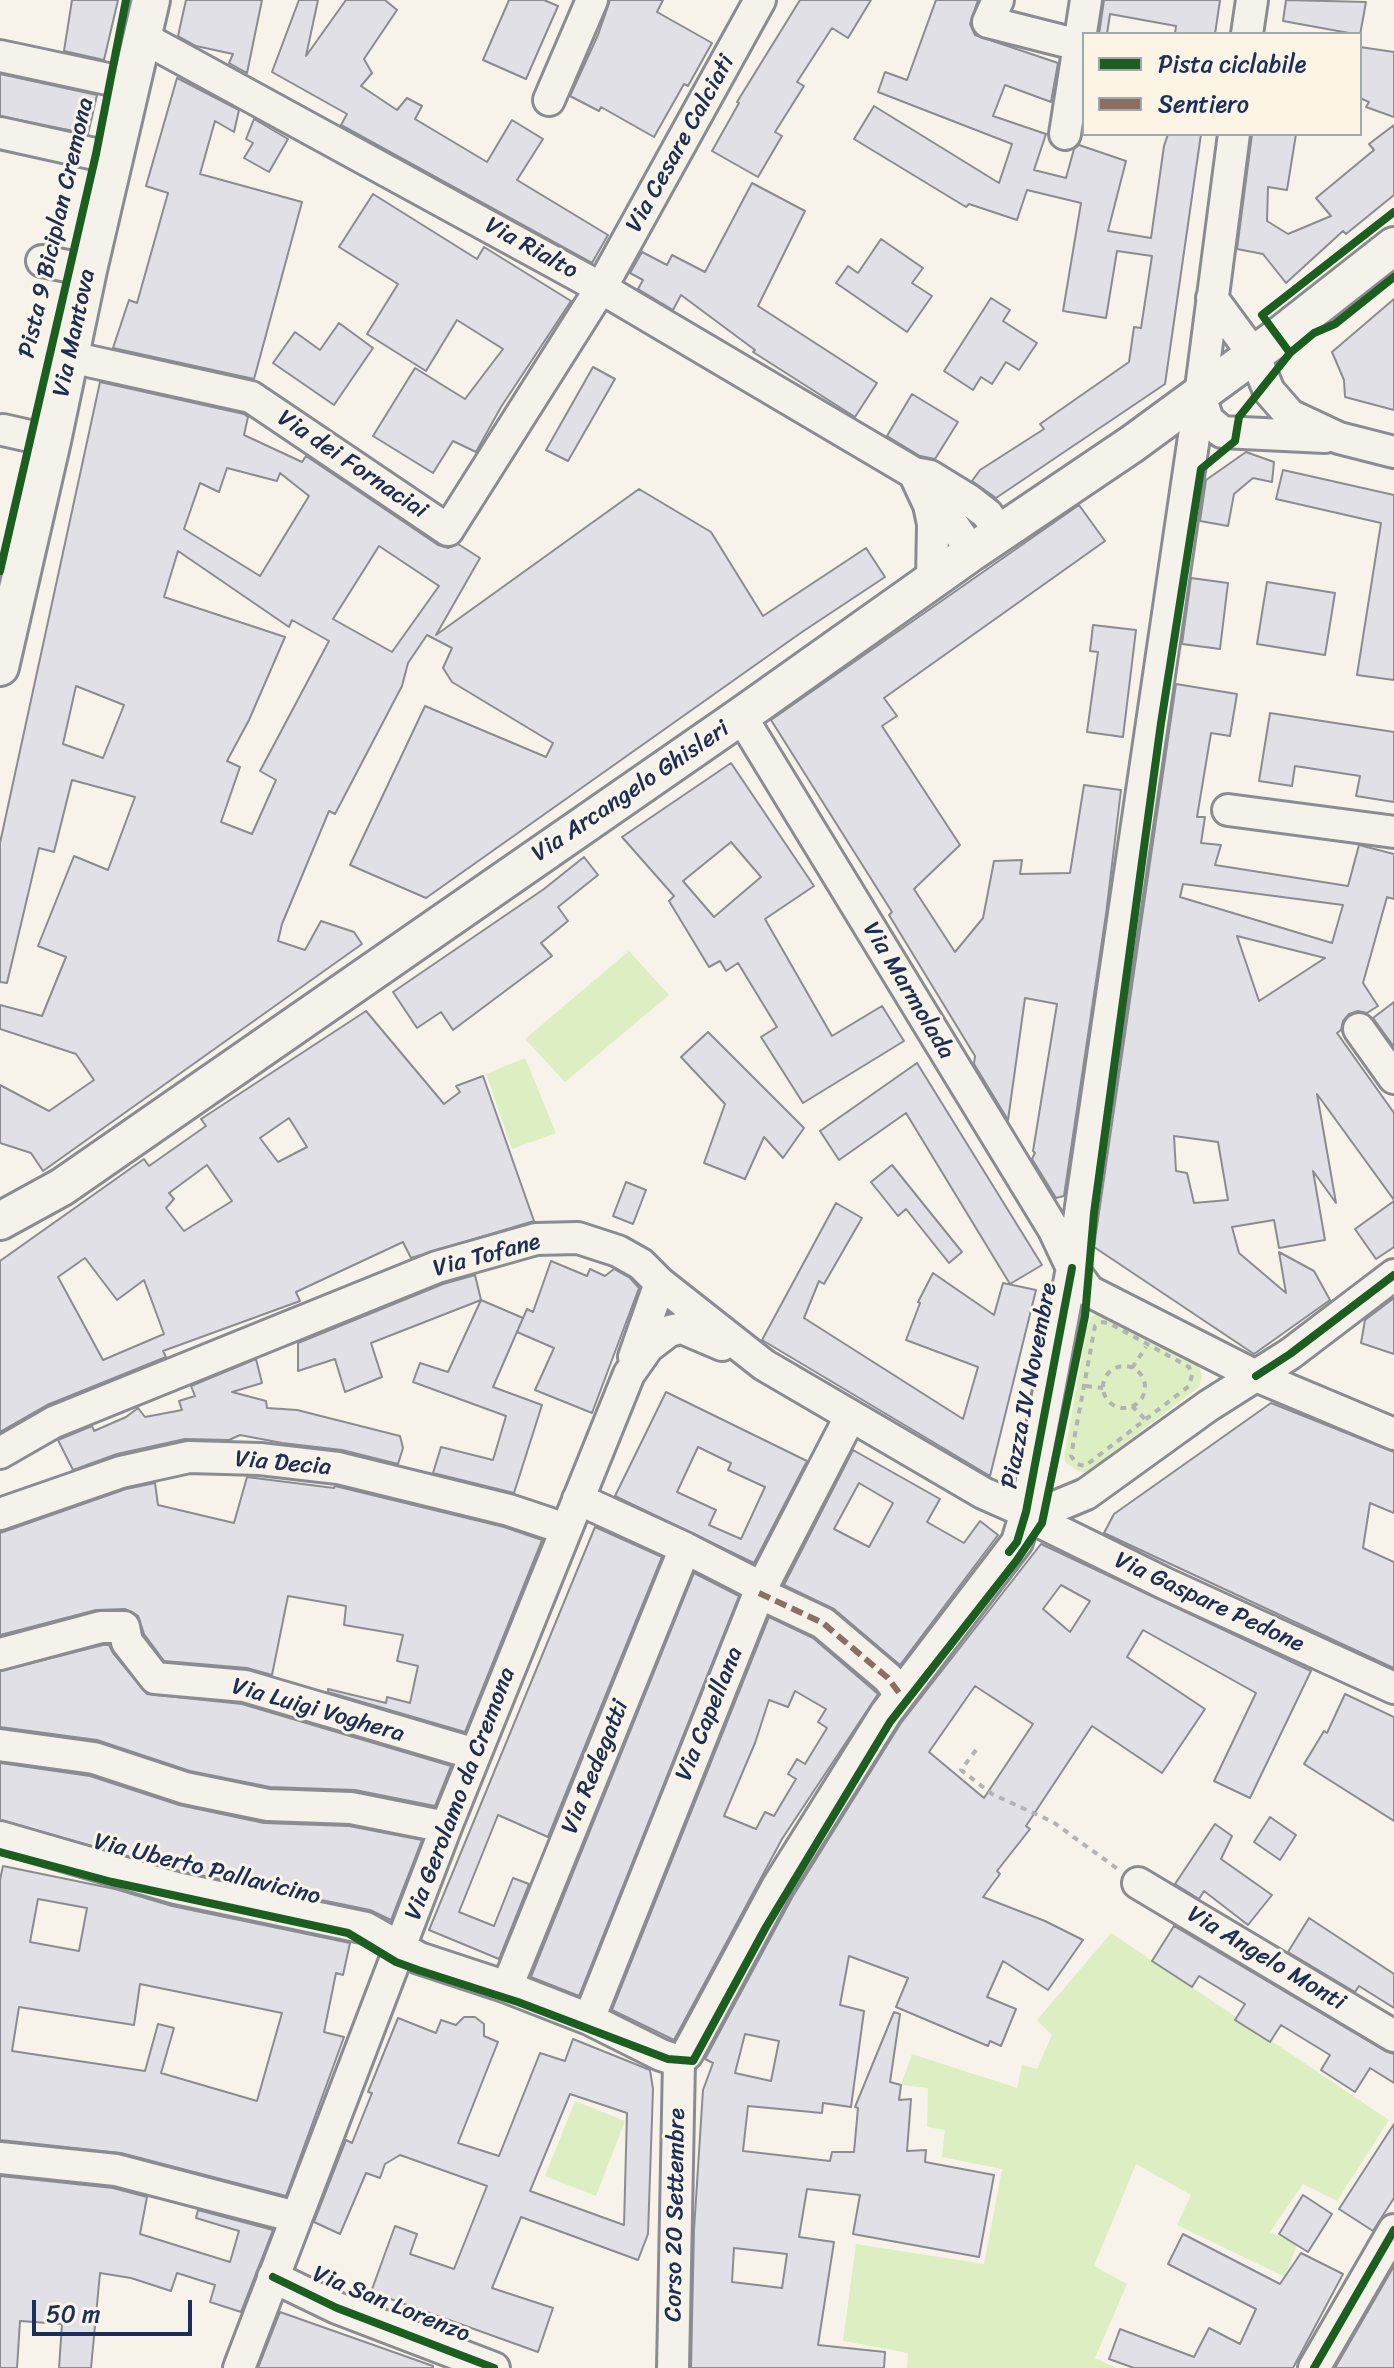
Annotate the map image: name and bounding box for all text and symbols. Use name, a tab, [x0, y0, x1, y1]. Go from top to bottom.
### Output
legend	[1082, 32, 1362, 136]
text: Pista ciclabile	[1158, 43, 1306, 85]
street label: Via Cesare Calciati	[620, 50, 742, 238]
text: Sentiero	[1158, 83, 1249, 125]
street label: Pista 9 Biciplan Cremona	[13, 95, 101, 361]
street label: Via Rialto	[480, 212, 582, 286]
street label: Via Mantova	[47, 267, 103, 399]
street label: Via dei Fornaciai	[272, 404, 432, 526]
street label: Via Arcangelo Ghisleri	[527, 715, 735, 869]
street label: Via Marmolada	[856, 917, 960, 1065]
street label: Via Tofane	[430, 1228, 544, 1284]
street label: Piazza IV Novembre	[996, 1281, 1064, 1491]
street label: Via Decia	[234, 1445, 332, 1483]
street label: Via Gaspare Pedone	[1110, 1546, 1308, 1660]
street label: Via Capellana	[670, 1643, 750, 1785]
street label: Via Gerolamo da Cremona	[400, 1664, 522, 1924]
street label: Via Luigi Voghera	[228, 1673, 408, 1749]
street label: Via Redegatti	[556, 1696, 636, 1838]
street label: Via Uberto Pallavicino	[91, 1828, 323, 1912]
street label: Via Angelo Monti	[1182, 1900, 1350, 2018]
street label: Corso 20 Settembre	[660, 2108, 692, 2322]
street label: Via San Lorenzo	[308, 2260, 474, 2350]
scale bar	[36, 2284, 196, 2334]
text: 50 m	[46, 2293, 101, 2335]

